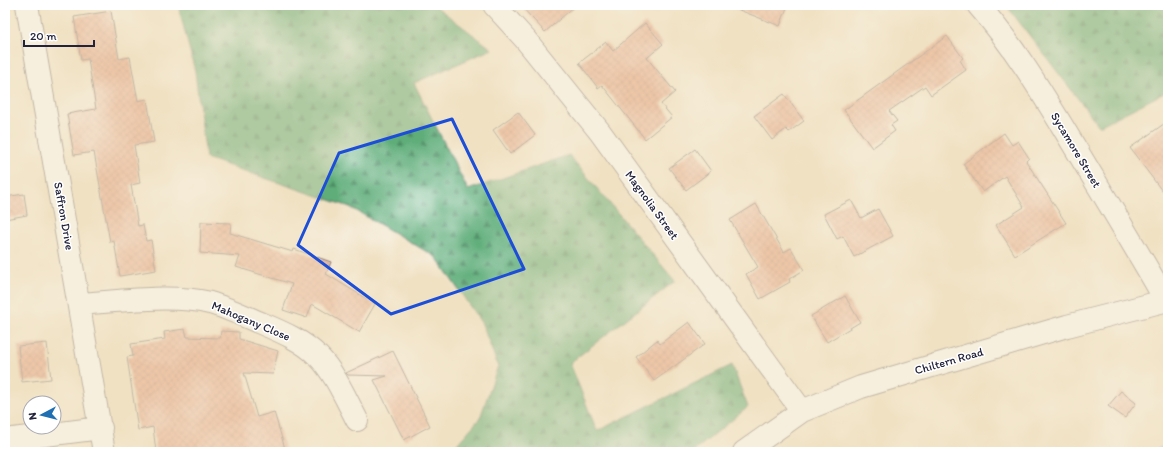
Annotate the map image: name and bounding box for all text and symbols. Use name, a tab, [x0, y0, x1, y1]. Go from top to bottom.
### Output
scale bar	[24, 22, 94, 48]
text: 20 m	[30, 29, 57, 43]
street label: Sycamore Street	[1048, 110, 1104, 191]
street label: Magnolia Street	[622, 168, 682, 242]
street label: Saffron Drive	[51, 181, 77, 251]
street label: Mahogany Close	[210, 298, 293, 344]
street label: Chiltern Road	[913, 344, 985, 377]
north arrow	[22, 395, 62, 435]
text: N	[26, 412, 39, 421]

